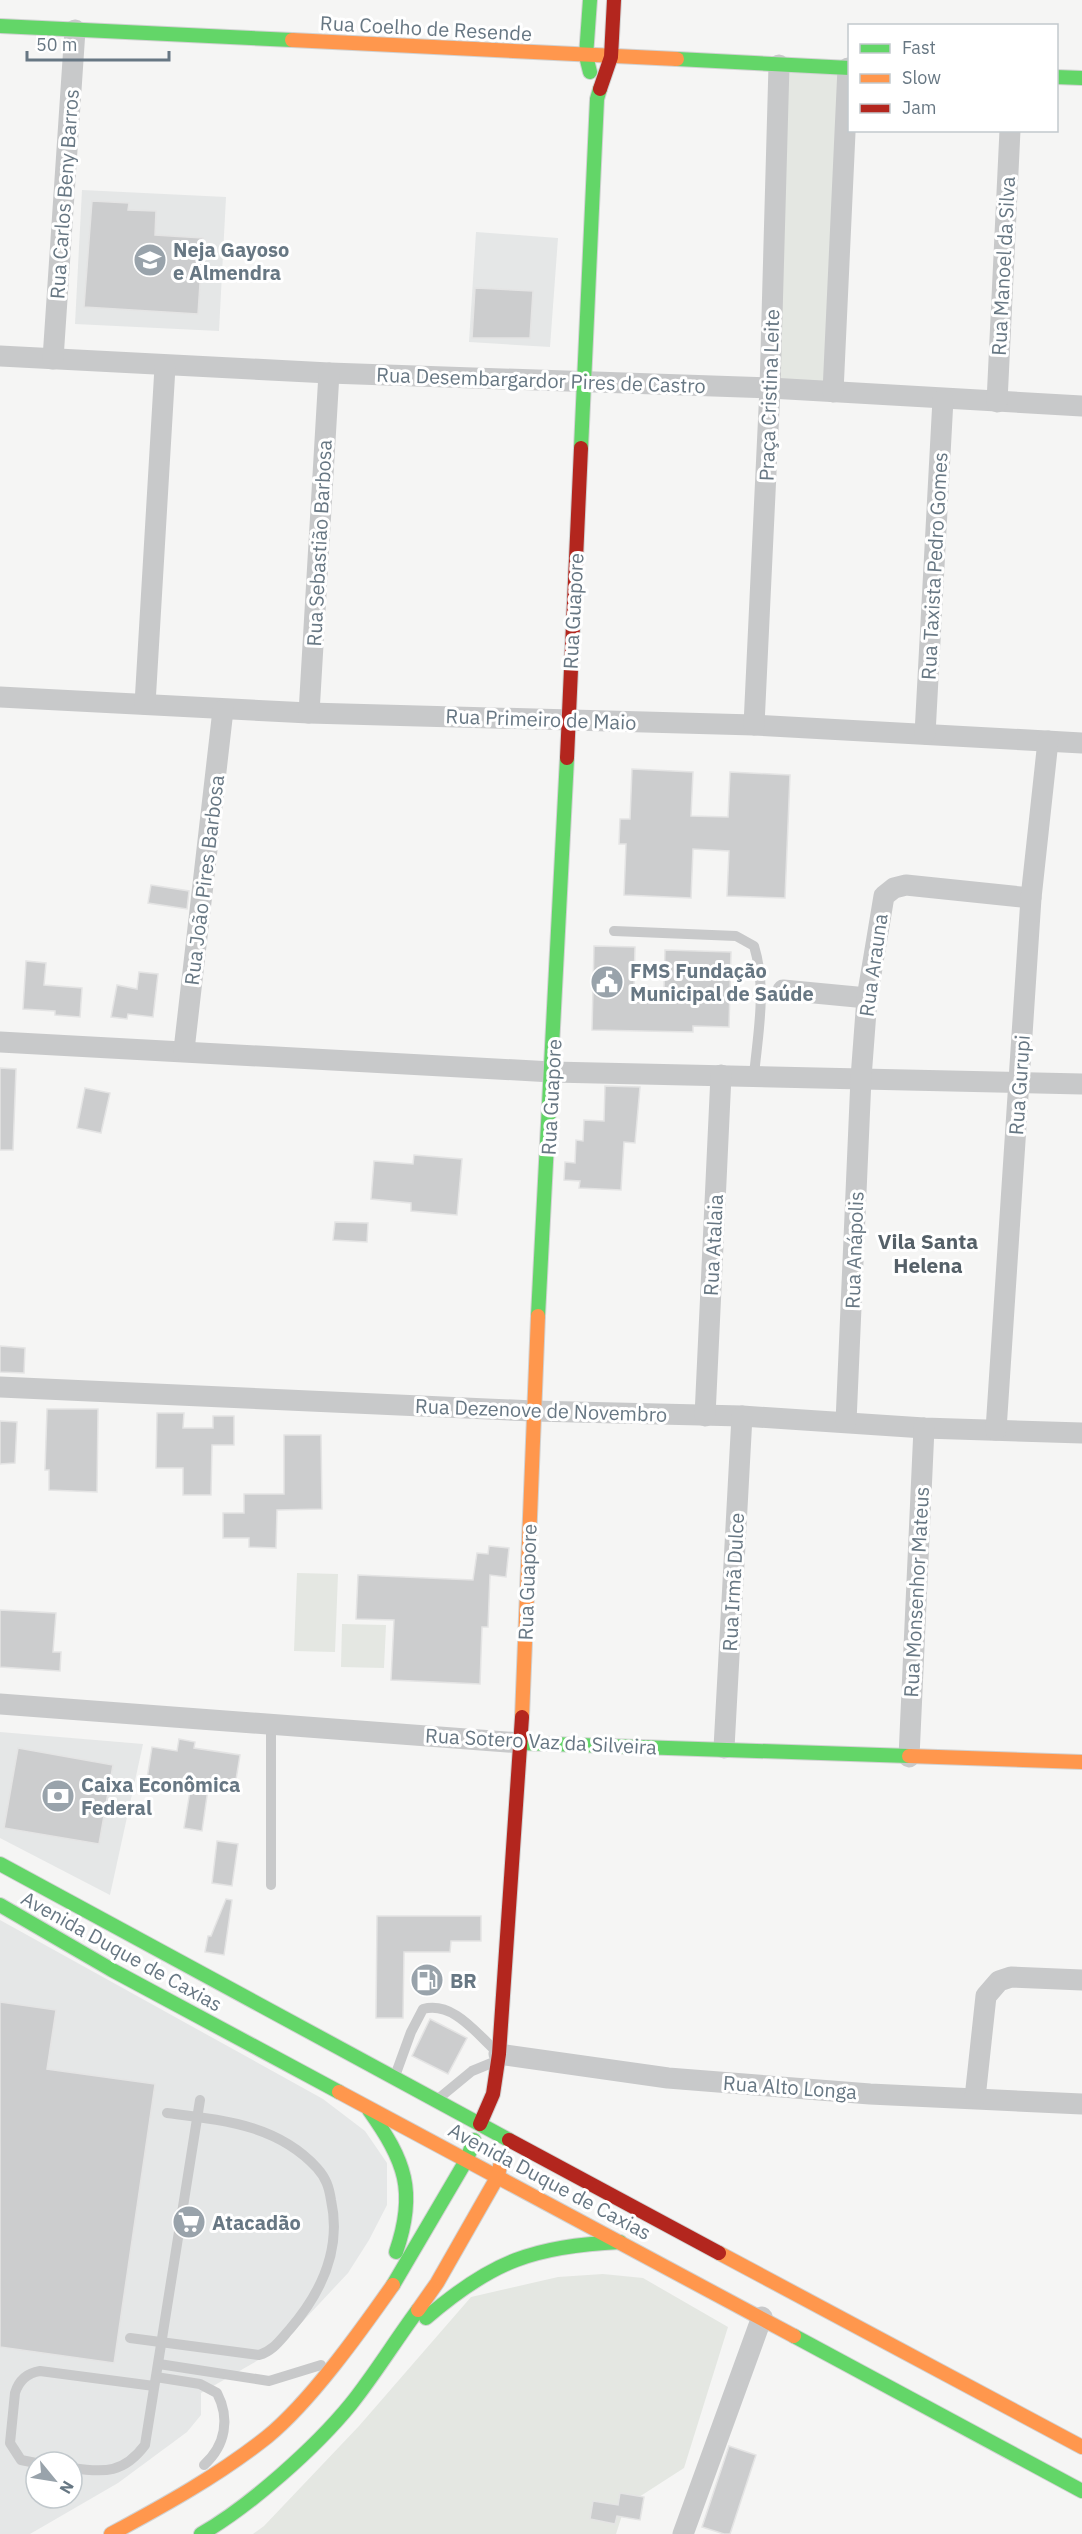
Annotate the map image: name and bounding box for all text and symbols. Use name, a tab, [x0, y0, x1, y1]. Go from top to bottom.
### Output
street label: Rua Coelho de Resende	[319, 9, 533, 47]
scale bar	[27, 24, 170, 62]
legend	[848, 24, 1058, 132]
text: 50 m	[36, 33, 78, 56]
text: Fast	[902, 36, 936, 59]
text: Slow	[902, 66, 941, 89]
street label: Rua Carlos Beny Barros	[43, 88, 85, 300]
text: Jam	[902, 96, 937, 119]
street label: Rua Manoel da Silva	[985, 175, 1021, 356]
place label: Neja Gayoso e Almendra	[173, 236, 289, 286]
school or university icon: Neja Gayoso e Almendra	[132, 242, 168, 278]
street label: Praça Cristina Leite	[753, 308, 785, 482]
street label: Rua Desembargardor Pires de Castro	[376, 361, 706, 399]
street label: Rua Sebastião Barbosa	[300, 439, 338, 647]
street label: Rua Taxista Pedro Gomes	[915, 451, 953, 681]
street label: Rua Guapore	[556, 552, 590, 670]
street label: Rua Primeiro de Maio	[445, 702, 637, 736]
street label: Rua João Pires Barbosa	[178, 773, 230, 987]
street label: Rua Arauna	[852, 911, 894, 1018]
place label: FMS Fundação Municipal de Saúde	[630, 957, 814, 1007]
public building icon: FMS Fundação Municipal de Saúde	[589, 964, 625, 1000]
street label: Rua Gurupi	[1002, 1034, 1036, 1136]
street label: Rua Guapore	[534, 1038, 568, 1156]
street label: Rua Anápolis	[838, 1191, 870, 1309]
street label: Rua Atalaia	[697, 1193, 729, 1297]
district label: Vila Santa Helena	[878, 1227, 978, 1279]
street label: Rua Dezenove de Novembro	[414, 1392, 668, 1428]
street label: Rua Monsenhor Mateus	[897, 1486, 935, 1698]
street label: Rua Irmã Dulce	[716, 1512, 750, 1652]
street label: Rua Guapore	[511, 1523, 543, 1641]
street label: Rua Sotero Vaz da Silveira	[424, 1721, 658, 1761]
place label: Caixa Econômica Federal	[81, 1771, 240, 1821]
bank icon: Caixa Econômica Federal	[40, 1778, 76, 1814]
street label: Avenida Duque de Caxias	[17, 1884, 227, 2018]
fuel station icon: BR	[409, 1962, 445, 1998]
place label: BR	[450, 1967, 477, 1994]
street label: Rua Alto Longa	[722, 2069, 858, 2105]
street label: Avenida Duque de Caxias	[444, 2116, 656, 2246]
supermarket icon: Atacadão	[171, 2204, 207, 2240]
place label: Atacadão	[212, 2209, 301, 2236]
north arrow	[24, 2450, 84, 2510]
text: N	[55, 2477, 79, 2498]

